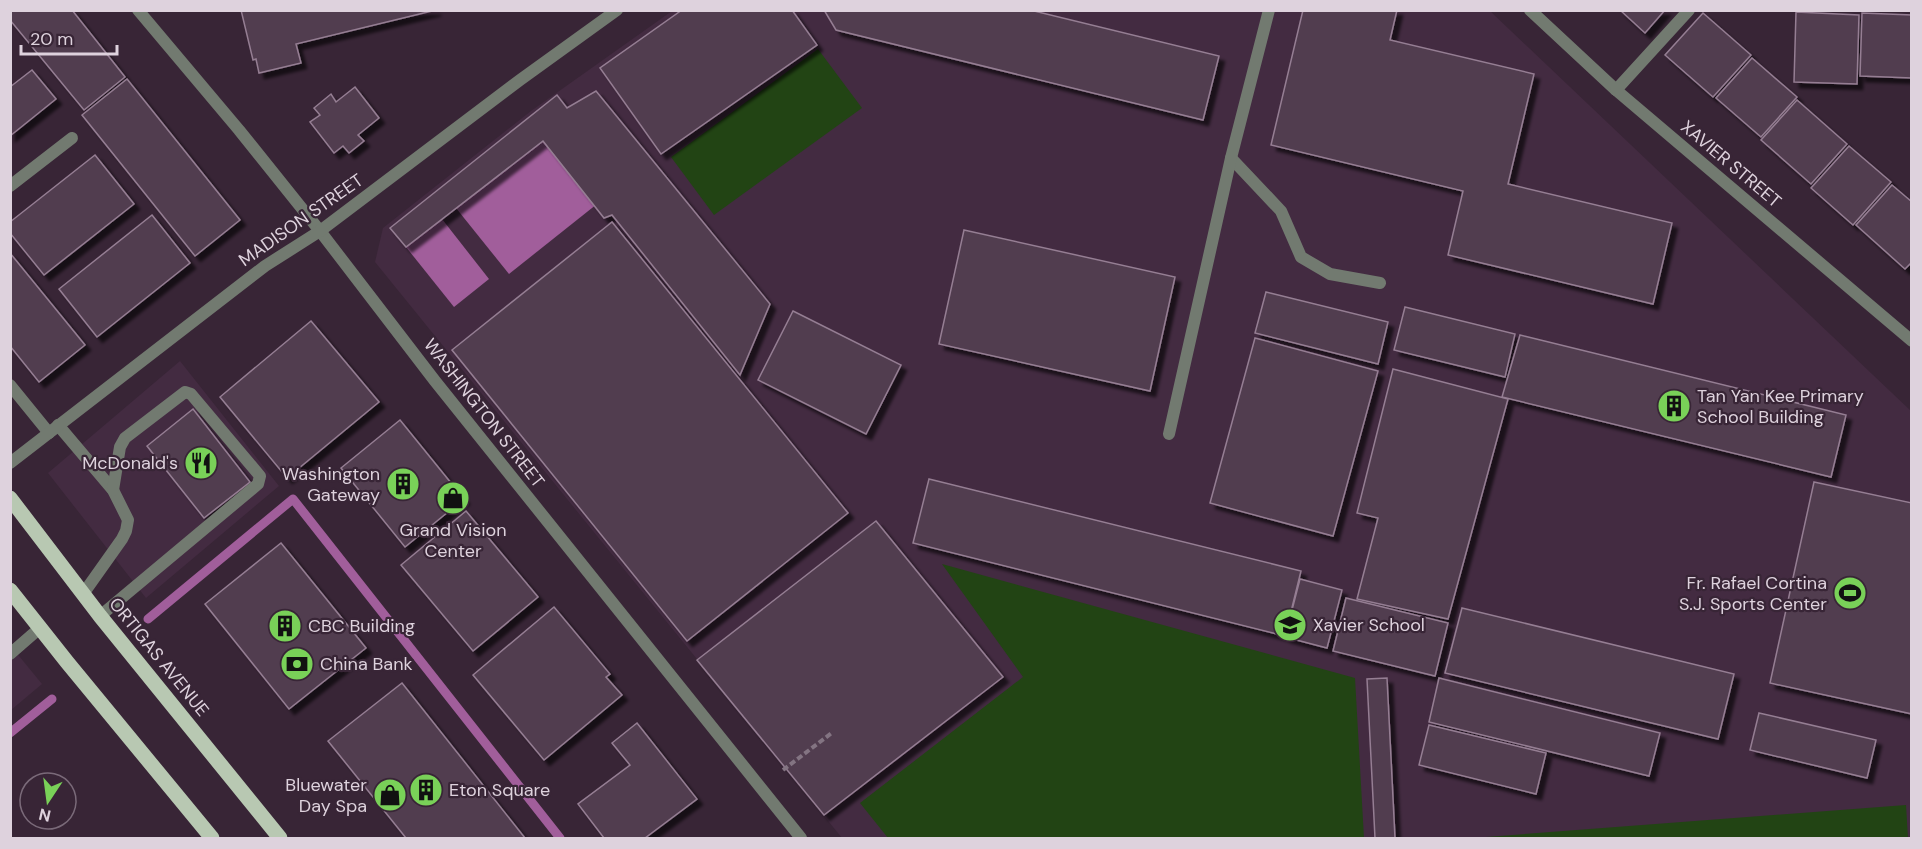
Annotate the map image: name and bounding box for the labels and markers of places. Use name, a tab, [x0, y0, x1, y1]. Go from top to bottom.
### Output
place label: Tan Yan Kee Primary School Building	[1697, 384, 1864, 429]
building icon: Tan Yan Kee Primary School Building	[1656, 388, 1692, 424]
restaurant icon: McDonald's	[183, 445, 219, 481]
place label: McDonald's	[82, 451, 178, 475]
place label: Washington Gateway	[282, 462, 380, 507]
building icon: Washington Gateway	[385, 466, 421, 502]
shop icon: Grand Vision Center	[435, 480, 471, 516]
place label: Grand Vision Center	[399, 518, 507, 563]
place label: Fr. Rafael Cortina S.J. Sports Center	[1679, 571, 1827, 616]
sports icon: Fr. Rafael Cortina S.J. Sports Center	[1832, 575, 1868, 611]
school or university icon: Xavier School	[1272, 607, 1308, 643]
building icon: CBC Building	[267, 608, 303, 644]
place label: Xavier School	[1313, 613, 1425, 637]
place label: CBC Building	[308, 614, 415, 638]
bank icon: China Bank	[279, 646, 315, 682]
place label: China Bank	[320, 652, 413, 676]
building icon: Eton Square	[408, 772, 444, 808]
place label: Bluewater Day Spa	[285, 773, 367, 818]
shop icon: Bluewater Day Spa	[372, 777, 408, 813]
place label: Eton Square	[449, 778, 550, 802]

